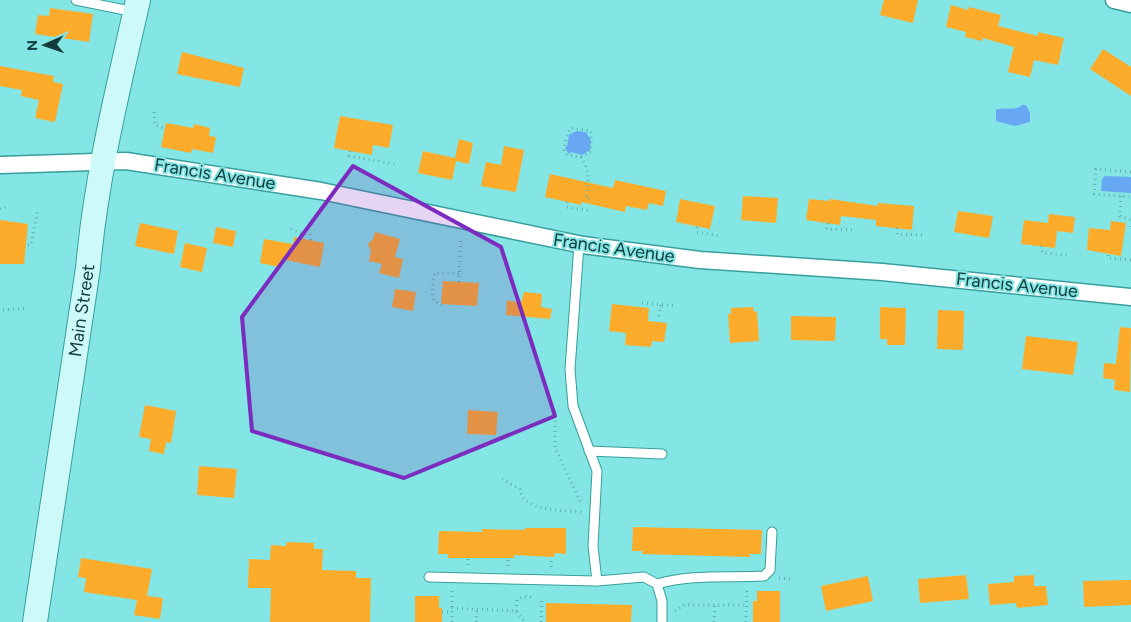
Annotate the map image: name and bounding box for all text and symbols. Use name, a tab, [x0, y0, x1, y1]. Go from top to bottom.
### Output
north arrow	[20, 20, 70, 70]
text: N	[24, 40, 41, 51]
street label: Francis Avenue	[153, 154, 277, 194]
street label: Francis Avenue	[552, 229, 676, 267]
street label: Main Street	[64, 263, 99, 358]
street label: Francis Avenue	[955, 268, 1079, 302]

